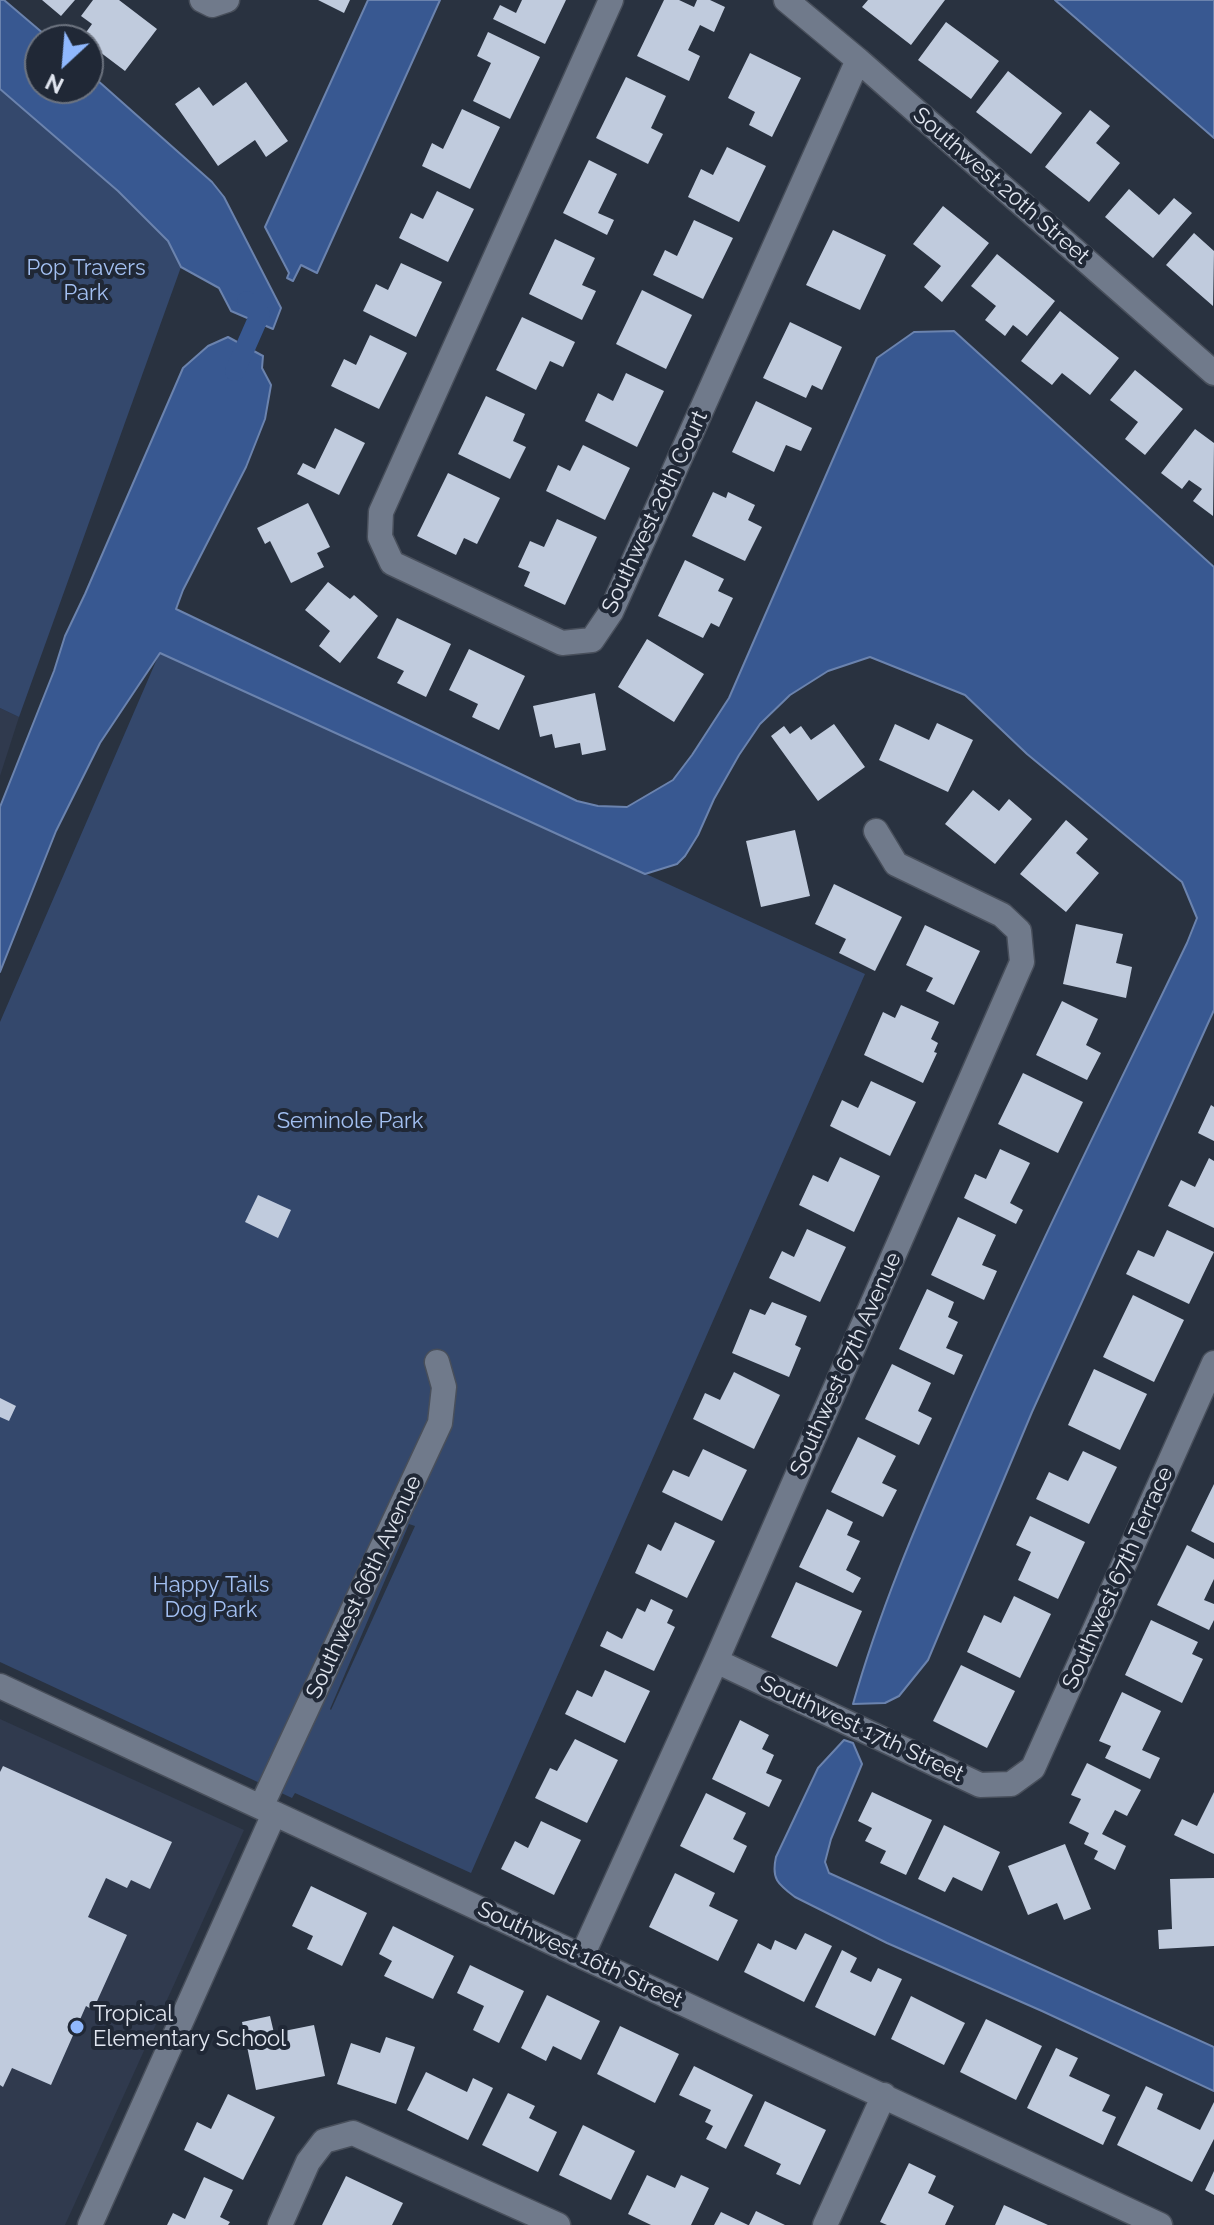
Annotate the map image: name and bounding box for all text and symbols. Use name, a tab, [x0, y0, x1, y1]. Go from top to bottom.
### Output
north arrow	[24, 24, 104, 104]
text: N	[41, 68, 68, 99]
street label: Southwest 20th Street	[907, 102, 1095, 270]
park label: Pop Travers Park	[26, 255, 146, 306]
street label: Southwest 20th Court	[596, 406, 714, 618]
park label: Seminole Park	[277, 1108, 423, 1134]
street label: Southwest 67th Avenue	[785, 1248, 907, 1480]
street label: Southwest 67th Terrace	[1057, 1463, 1179, 1693]
street label: Southwest 66th Avenue	[301, 1471, 427, 1703]
park label: Happy Tails Dog Park	[153, 1572, 269, 1624]
street label: Southwest 17th Street	[756, 1670, 968, 1788]
street label: Southwest 16th Street	[473, 1896, 687, 2014]
place label: Tropical Elementary School	[93, 2001, 286, 2052]
marker: Tropical Elementary School	[68, 2018, 86, 2036]

